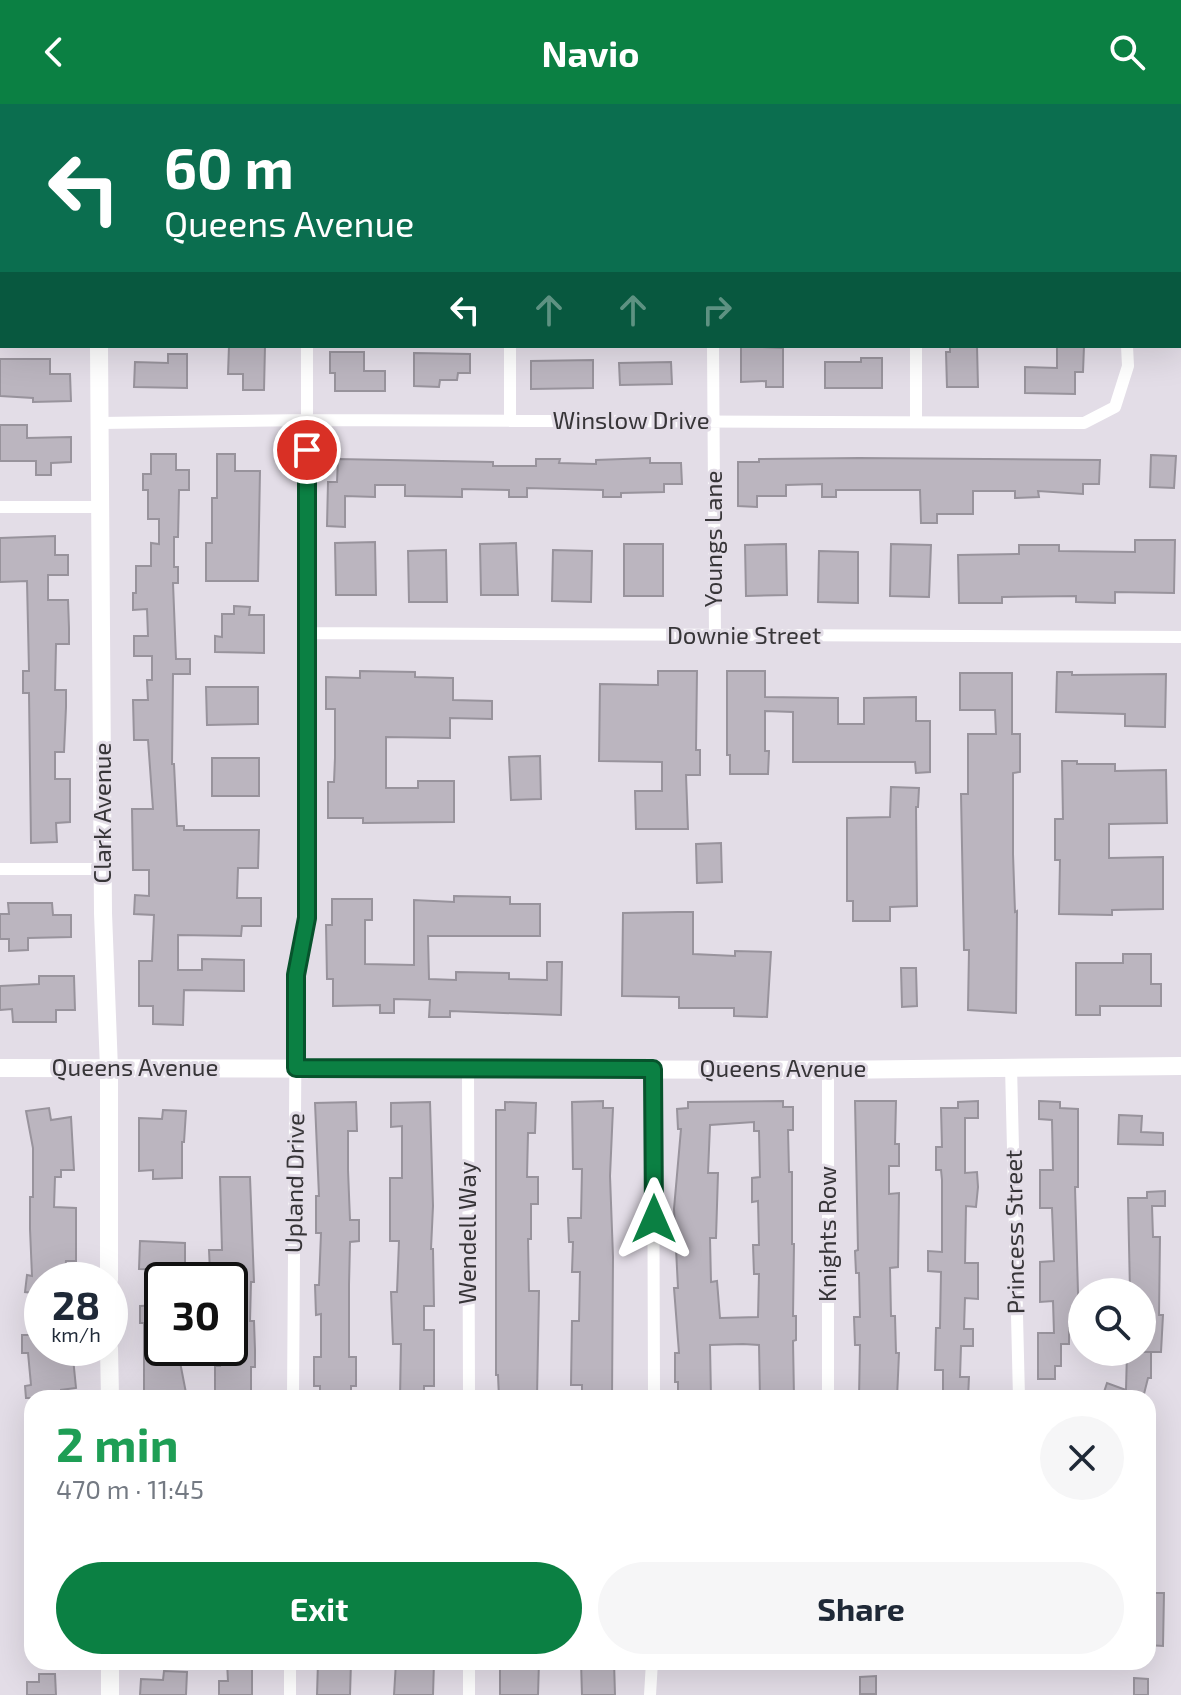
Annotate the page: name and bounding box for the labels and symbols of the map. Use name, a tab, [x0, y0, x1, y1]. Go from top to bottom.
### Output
street label: Winslow Drive	[552, 405, 710, 434]
pin	[273, 416, 341, 484]
street label: Youngs Lane	[698, 471, 727, 607]
street label: Downie Street	[667, 620, 821, 649]
street label: Clark Avenue	[87, 743, 116, 883]
street label: Queens Avenue	[52, 1052, 218, 1081]
street label: Queens Avenue	[700, 1053, 866, 1082]
street label: Upland Drive	[278, 1113, 309, 1253]
street label: Princess Street	[998, 1150, 1029, 1315]
street label: Wendell Way	[452, 1161, 481, 1304]
street label: Knights Row	[812, 1166, 841, 1302]
position arrow	[612, 1177, 696, 1261]
speed limit sign: 30	[144, 1262, 248, 1366]

